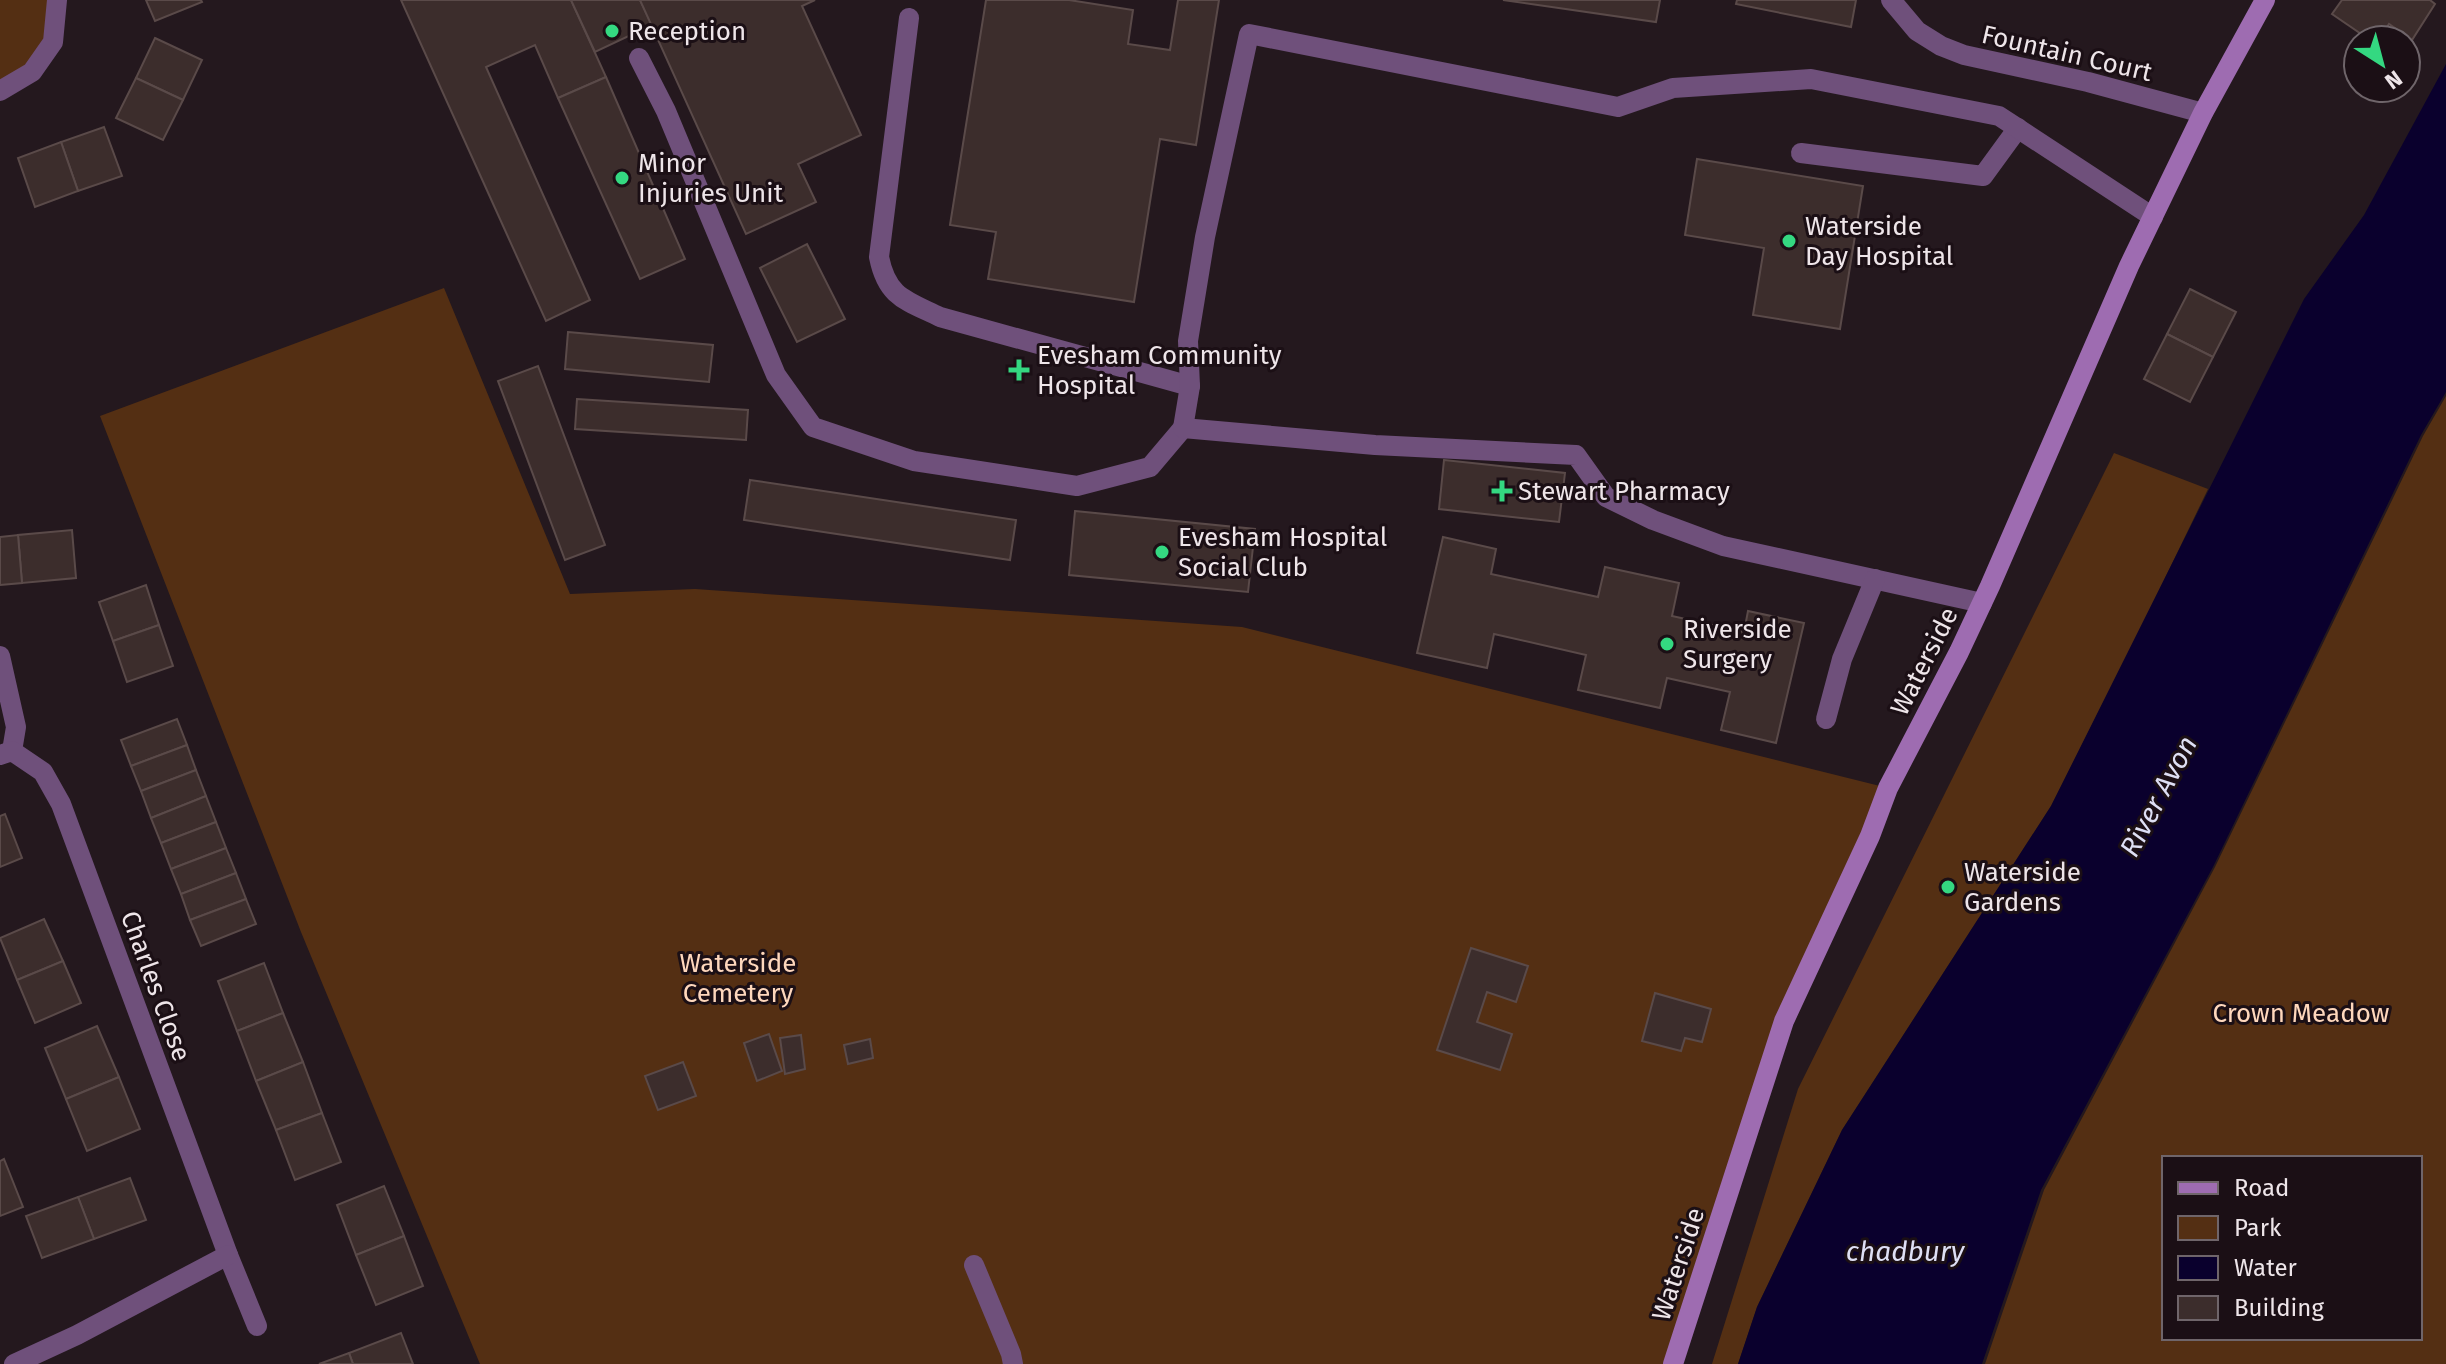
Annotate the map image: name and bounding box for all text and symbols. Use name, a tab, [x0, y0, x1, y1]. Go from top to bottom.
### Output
place label: Reception	[628, 16, 746, 47]
street label: Fountain Court	[1979, 19, 2156, 88]
marker: Reception	[603, 22, 621, 40]
north arrow	[2342, 24, 2422, 104]
text: N	[2380, 65, 2407, 95]
place label: Minor Injuries Unit	[638, 148, 784, 209]
marker: Minor Injuries Unit	[613, 169, 631, 187]
place label: Waterside Day Hospital	[1805, 211, 1954, 272]
marker: Waterside Day Hospital	[1780, 232, 1798, 250]
place label: Evesham Community Hospital	[1037, 340, 1282, 401]
marker: Evesham Community Hospital	[1008, 359, 1030, 381]
place label: Stewart Pharmacy	[1518, 476, 1730, 507]
marker: Stewart Pharmacy	[1493, 482, 1511, 500]
place label: Evesham Hospital Social Club	[1178, 522, 1388, 583]
marker: Evesham Hospital Social Club	[1153, 543, 1171, 561]
street label: Waterside	[1884, 602, 1965, 720]
place label: Riverside Surgery	[1683, 614, 1792, 675]
marker: Riverside Surgery	[1658, 635, 1676, 653]
water label: River Avon	[2113, 730, 2204, 862]
place label: Waterside Gardens	[1964, 857, 2081, 918]
marker: Waterside Gardens	[1939, 878, 1957, 896]
street label: Charles Close	[114, 907, 197, 1066]
park label: Waterside Cemetery	[680, 948, 796, 1009]
park label: Crown Meadow	[2212, 998, 2390, 1029]
legend	[2162, 1156, 2422, 1340]
text: Road	[2234, 1174, 2289, 1202]
street label: Waterside	[1646, 1204, 1711, 1325]
text: Park	[2234, 1214, 2282, 1242]
water label: chadbury	[1846, 1235, 1966, 1268]
text: Water	[2234, 1254, 2298, 1282]
text: Building	[2234, 1294, 2324, 1322]

